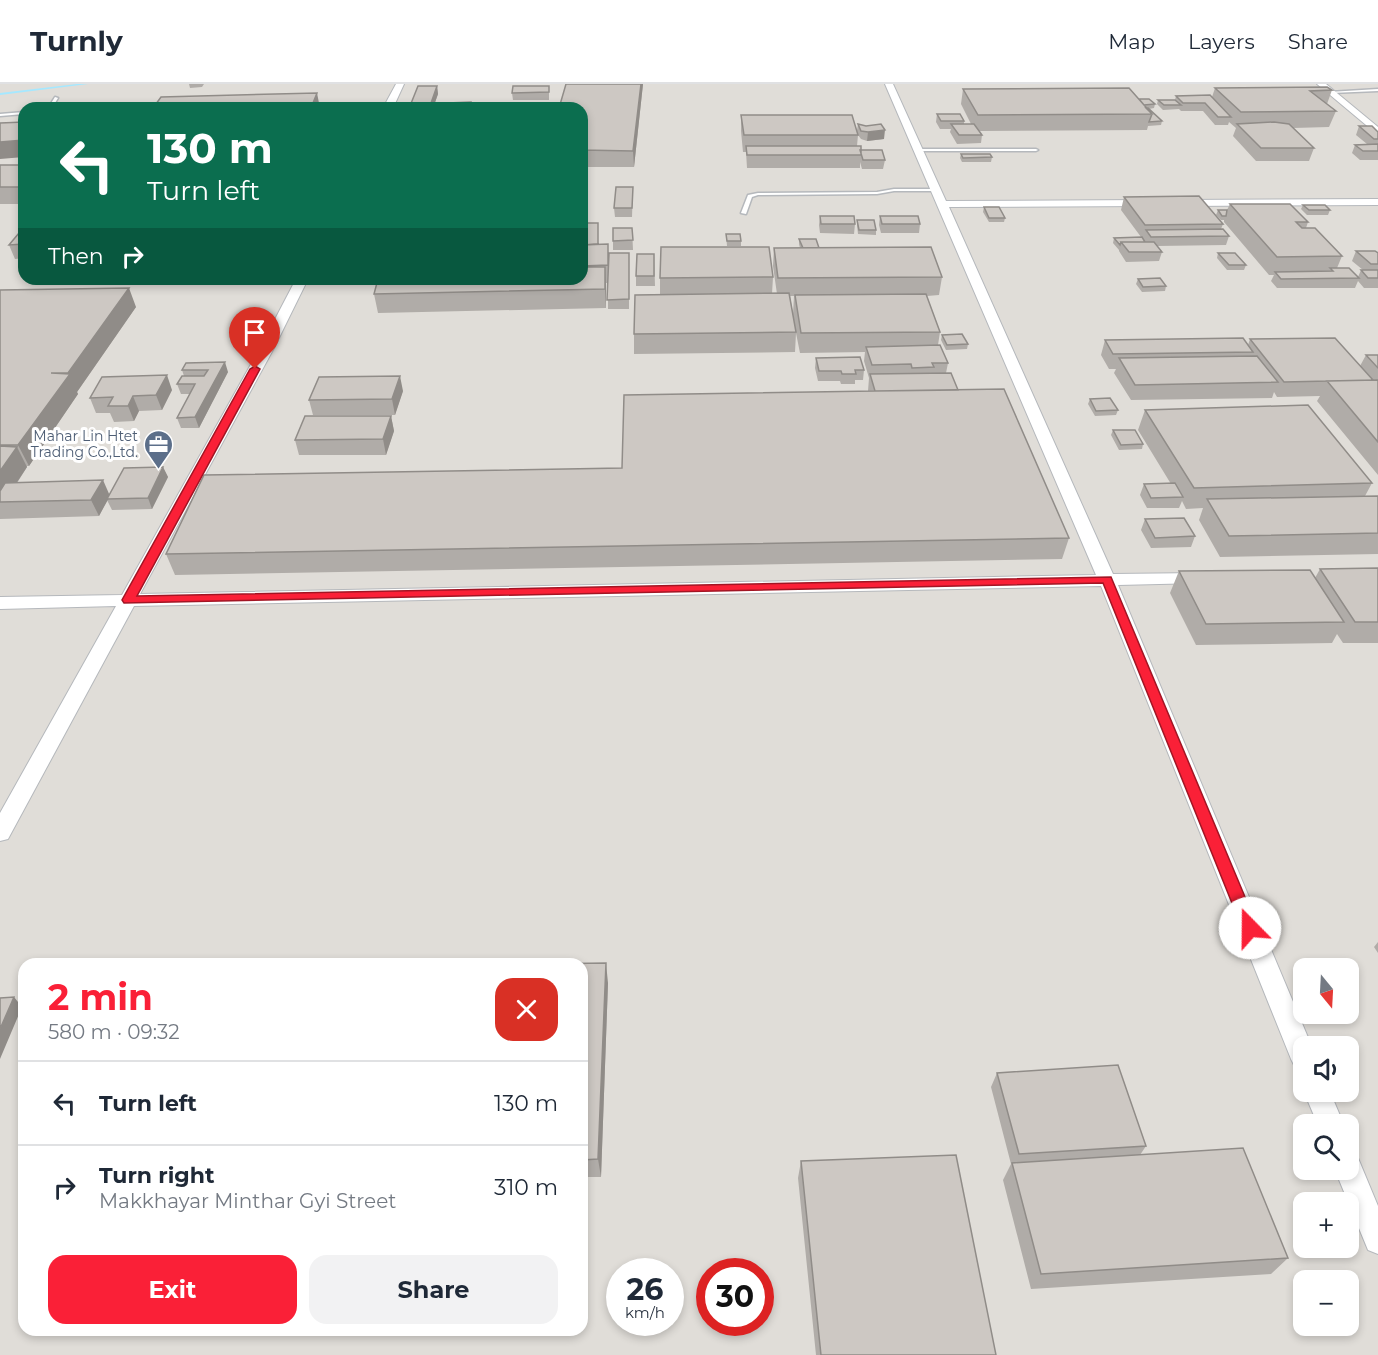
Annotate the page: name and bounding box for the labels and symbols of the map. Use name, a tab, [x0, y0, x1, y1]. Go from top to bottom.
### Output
pin	[229, 307, 280, 369]
place label: Mahar Lin Htet Trading Co.,Ltd.	[31, 427, 138, 461]
office icon: Mahar Lin Htet Trading Co.,Ltd.	[143, 428, 175, 470]
position arrow	[1218, 896, 1282, 960]
north arrow	[1293, 958, 1359, 1024]
speed limit sign: 30	[696, 1258, 774, 1336]

